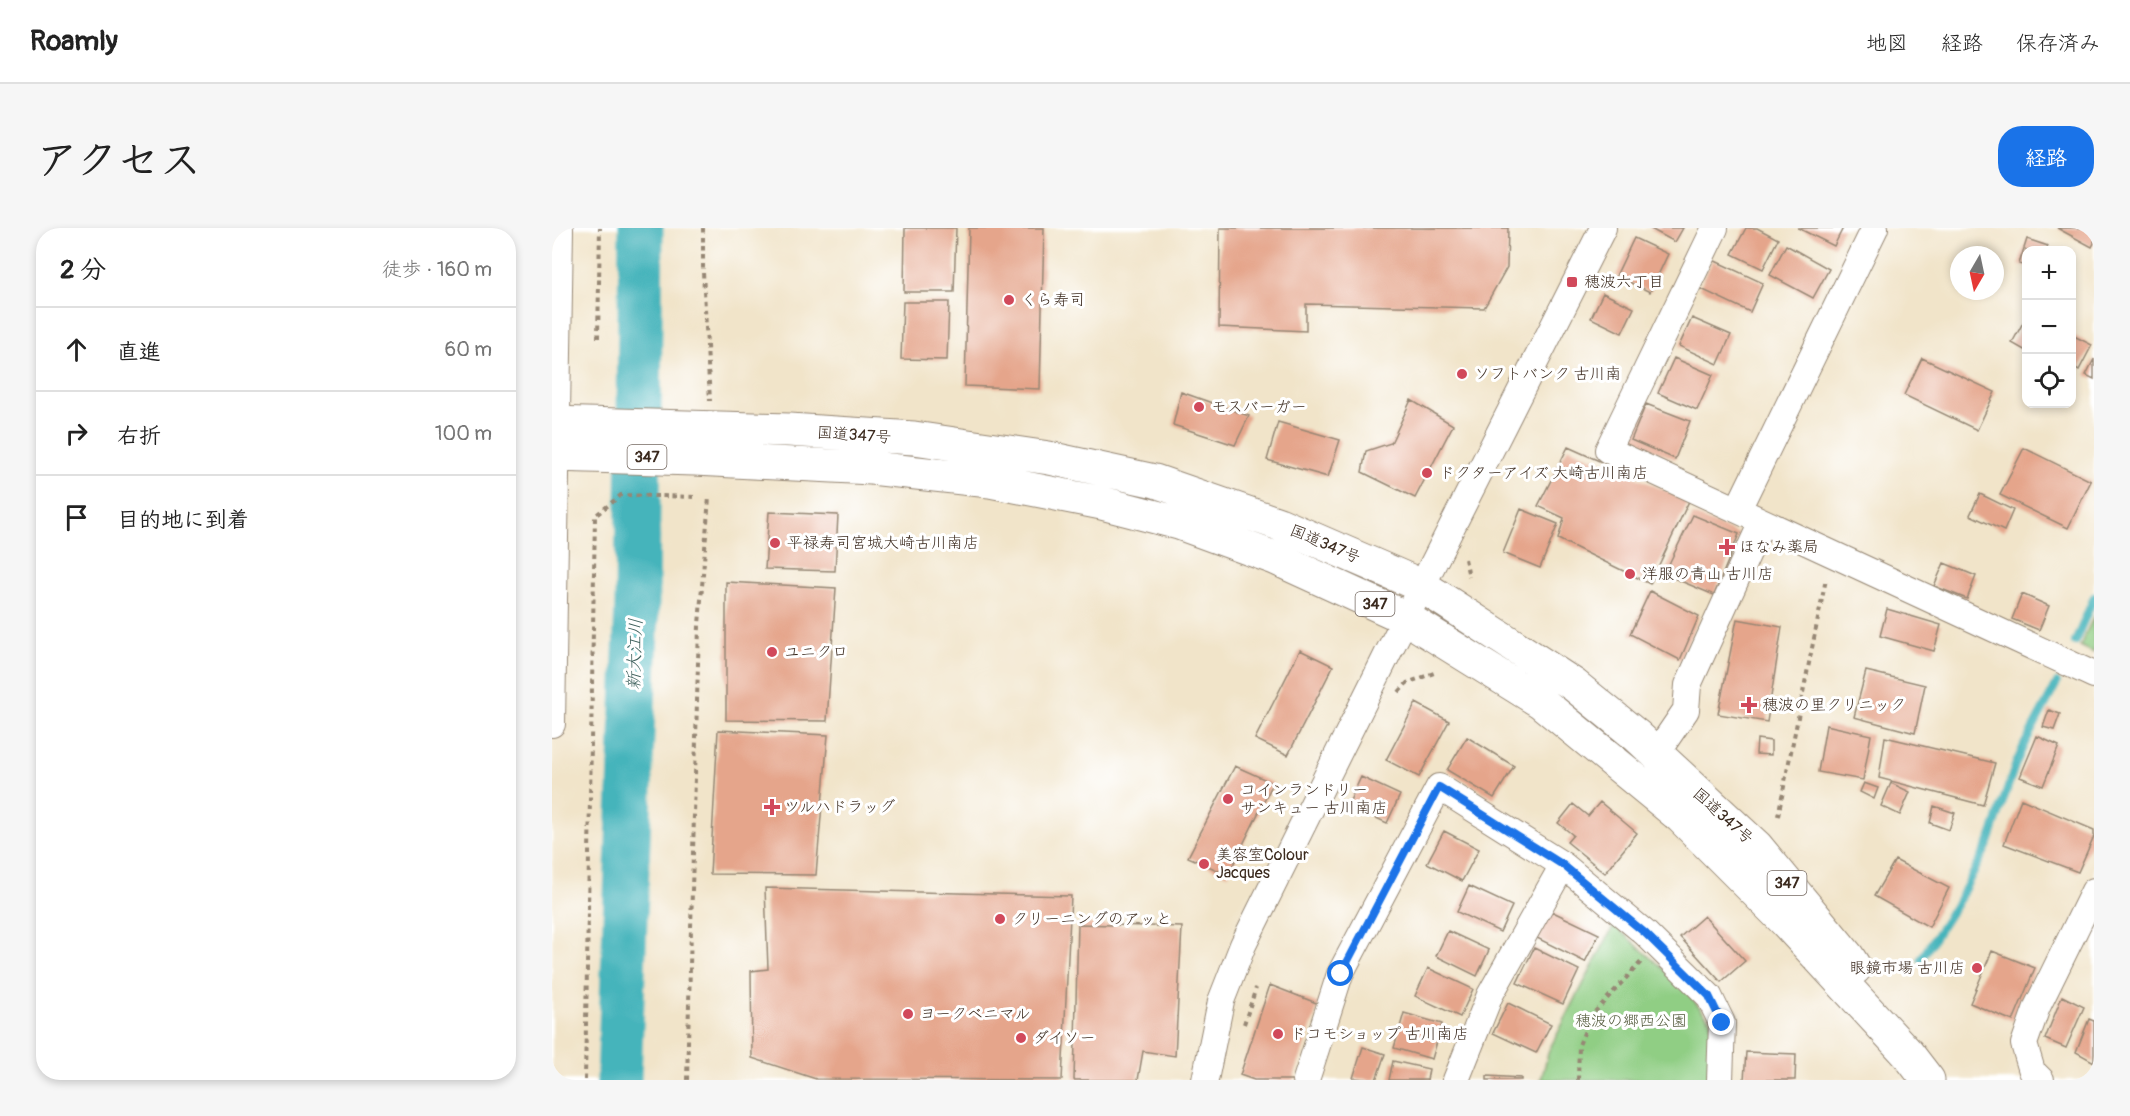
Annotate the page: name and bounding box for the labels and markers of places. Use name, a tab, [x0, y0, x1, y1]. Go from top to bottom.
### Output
place label: 穂波六丁目	[1584, 272, 1664, 292]
marker: 穂波六丁目	[1565, 275, 1579, 289]
place label: くら寿司	[1021, 290, 1085, 310]
marker: くら寿司	[1002, 293, 1016, 307]
place label: ソフトバンク 古川南	[1474, 364, 1621, 384]
marker: ソフトバンク 古川南	[1455, 367, 1469, 381]
place label: モスバーガー	[1211, 397, 1307, 417]
marker: モスバーガー	[1192, 400, 1206, 414]
place label: ドクターアイズ 大崎古川南店	[1439, 463, 1648, 483]
marker: ドクターアイズ 大崎古川南店	[1420, 466, 1434, 480]
place label: 平禄寿司宮城大崎古川南店	[787, 533, 979, 553]
marker: 平禄寿司宮城大崎古川南店	[768, 536, 782, 550]
place label: ほなみ薬局	[1739, 537, 1819, 557]
marker: ほなみ薬局	[1720, 540, 1734, 554]
place label: 洋服の青山 古川店	[1642, 564, 1773, 584]
marker: 洋服の青山 古川店	[1623, 567, 1637, 581]
place label: ユニクロ	[784, 642, 848, 662]
marker: ユニクロ	[765, 645, 779, 659]
place label: 穂波の里クリニック	[1762, 695, 1906, 715]
marker: 穂波の里クリニック	[1740, 696, 1758, 714]
place label: コインランドリー サンキュー 古川南店	[1240, 780, 1387, 818]
marker: コインランドリー サンキュー 古川南店	[1221, 792, 1235, 806]
place label: ツルハドラッグ	[784, 797, 895, 817]
marker: ツルハドラッグ	[765, 800, 779, 814]
place label: 美容室Colour Jacques	[1216, 845, 1309, 883]
marker: 美容室Colour Jacques	[1197, 857, 1211, 871]
place label: クリーニングのアッと	[1012, 909, 1172, 929]
marker: クリーニングのアッと	[993, 912, 1007, 926]
place label: 眼鏡市場 古川店	[1850, 958, 1965, 978]
marker: 眼鏡市場 古川店	[1970, 961, 1984, 975]
place label: ヨークベニマル	[920, 1004, 1031, 1024]
marker: ヨークベニマル	[901, 1007, 915, 1021]
place label: ドコモショップ 古川南店	[1290, 1024, 1469, 1044]
marker: ドコモショップ 古川南店	[1271, 1027, 1285, 1041]
place label: ダイソー	[1033, 1028, 1095, 1048]
marker: ダイソー	[1014, 1031, 1028, 1045]

